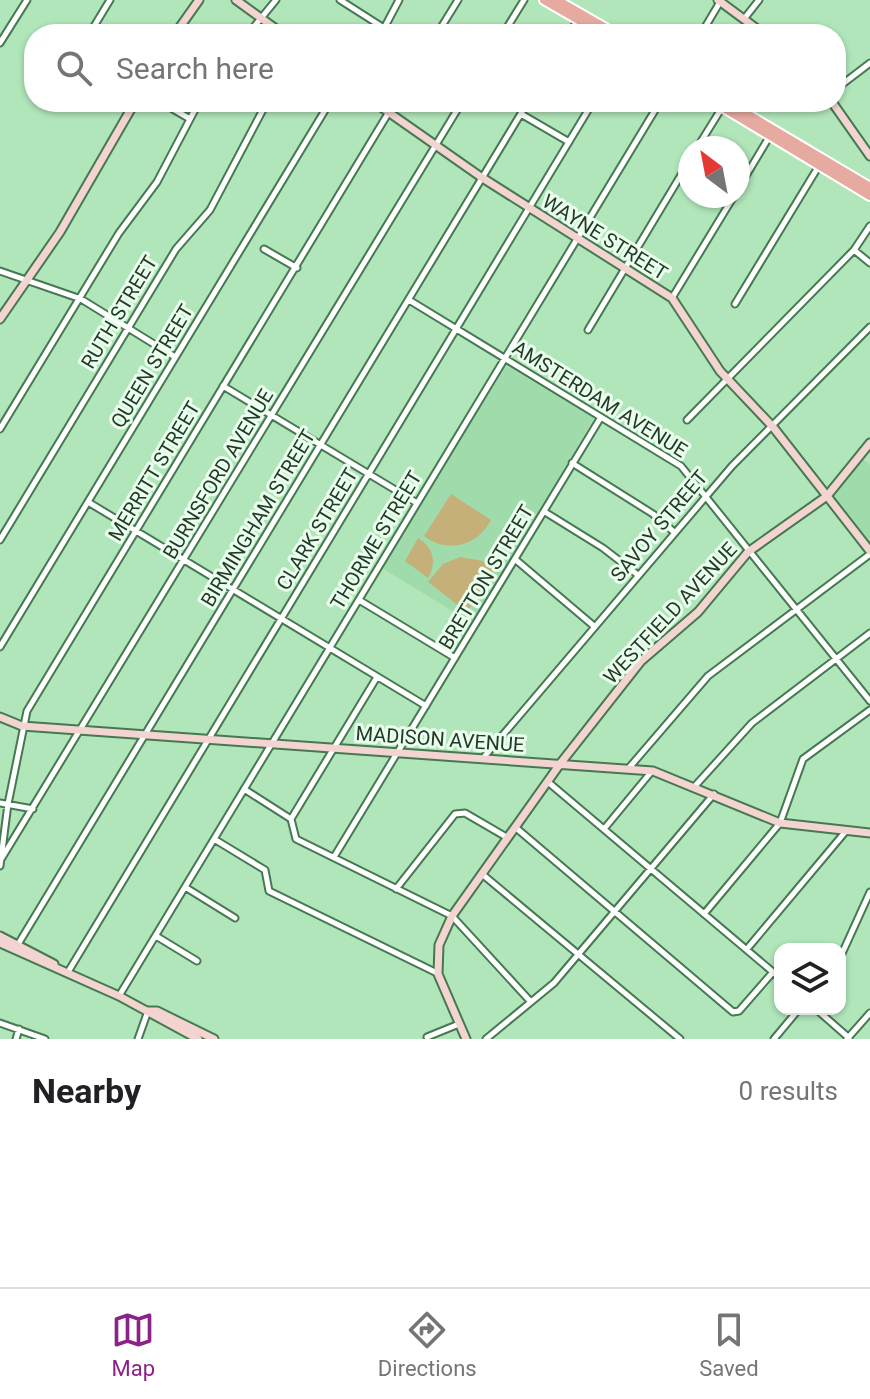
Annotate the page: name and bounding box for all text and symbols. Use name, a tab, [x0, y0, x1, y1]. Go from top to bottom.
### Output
search box	[24, 24, 846, 112]
icon: search	[52, 46, 96, 90]
text: Search here	[116, 51, 274, 86]
north arrow	[678, 136, 750, 208]
street label: WAYNE STREET	[538, 189, 672, 285]
street label: RUTH STREET	[76, 251, 162, 373]
street label: QUEEN STREET	[106, 300, 198, 432]
street label: AMSTERDAM AVENUE	[508, 335, 692, 463]
street label: BURNSFORD AVENUE	[158, 385, 278, 563]
street label: MERRITT STREET	[103, 397, 205, 545]
street label: BIRMINGHAM STREET	[196, 425, 320, 611]
street label: CLARK STREET	[271, 464, 363, 594]
street label: SAVOY STREET	[605, 465, 713, 587]
street label: THORME STREET	[325, 466, 427, 614]
street label: BRETTON STREET	[433, 500, 539, 654]
street label: WESTFIELD AVENUE	[598, 537, 742, 689]
street label: MADISON AVENUE	[355, 721, 525, 757]
map controls	[774, 943, 846, 1015]
button: layers	[774, 943, 846, 1015]
text: Nearby	[32, 1071, 141, 1111]
text: 0 results	[739, 1076, 838, 1106]
tab: Map	[111, 1308, 155, 1381]
tab: Directions	[378, 1308, 477, 1381]
tab: Saved	[699, 1308, 759, 1381]

